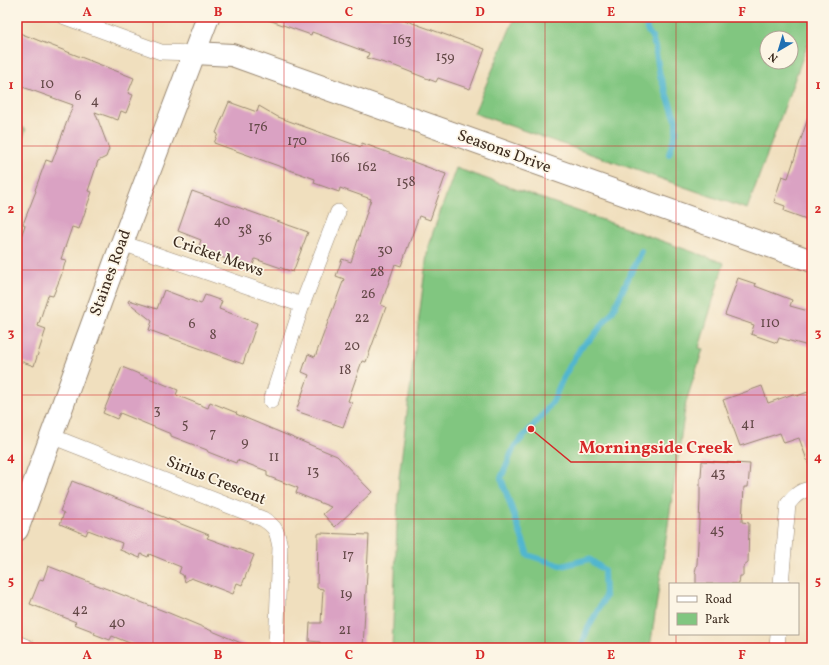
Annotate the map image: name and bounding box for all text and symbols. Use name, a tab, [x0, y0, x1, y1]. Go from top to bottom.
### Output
text: A	[82, 4, 92, 22]
text: B	[214, 4, 223, 22]
text: C	[345, 4, 353, 22]
text: D	[475, 4, 485, 22]
text: E	[607, 4, 615, 22]
text: F	[738, 4, 746, 22]
north arrow	[759, 30, 799, 70]
house number: 163	[392, 31, 412, 50]
house number: 159	[435, 48, 455, 67]
text: N	[766, 48, 782, 65]
house number: 10	[40, 75, 54, 94]
text: 1	[8, 77, 14, 95]
text: 1	[815, 77, 821, 95]
house number: 6	[74, 87, 82, 106]
house number: 4	[91, 92, 99, 111]
house number: 176	[248, 118, 268, 137]
street label: Seasons Drive	[454, 125, 554, 179]
house number: 170	[287, 132, 307, 151]
house number: 166	[330, 149, 350, 168]
house number: 162	[357, 158, 377, 177]
house number: 158	[396, 173, 416, 192]
text: 2	[8, 201, 15, 219]
text: 2	[815, 201, 822, 219]
house number: 40	[214, 212, 230, 231]
house number: 38	[238, 221, 252, 240]
street label: Staines Road	[85, 227, 137, 319]
house number: 36	[258, 229, 272, 248]
street label: Cricket Mews	[170, 231, 267, 283]
house number: 30	[377, 241, 393, 260]
house number: 28	[370, 263, 384, 282]
house number: 26	[361, 285, 375, 304]
house number: 22	[354, 309, 370, 328]
house number: 110	[760, 314, 780, 333]
house number: 6	[188, 315, 196, 334]
text: 3	[8, 325, 15, 343]
text: 3	[815, 325, 822, 343]
house number: 8	[209, 326, 217, 345]
house number: 20	[344, 337, 360, 356]
house number: 18	[339, 361, 351, 380]
house number: 3	[153, 401, 161, 420]
house number: 5	[182, 415, 188, 434]
house number: 41	[741, 415, 755, 434]
house number: 7	[210, 424, 217, 443]
house number: 9	[241, 433, 249, 452]
callout: Morningside Creek	[571, 433, 741, 462]
text: Morningside Creek	[579, 437, 734, 460]
house number: 11	[269, 448, 279, 467]
text: 4	[7, 449, 15, 467]
text: 4	[814, 449, 822, 467]
street label: Sirius Crescent	[163, 451, 269, 511]
house number: 13	[307, 462, 319, 481]
house number: 43	[711, 464, 725, 483]
house number: 45	[710, 521, 724, 540]
house number: 17	[342, 546, 354, 565]
text: 5	[8, 573, 14, 591]
text: 5	[815, 573, 821, 591]
legend	[669, 583, 799, 635]
house number: 19	[340, 585, 352, 604]
text: Road	[705, 592, 732, 608]
house number: 42	[72, 601, 88, 620]
text: Park	[705, 612, 730, 628]
house number: 40	[109, 614, 125, 633]
house number: 21	[339, 621, 351, 640]
text: A	[82, 647, 92, 665]
text: B	[214, 647, 223, 665]
text: C	[345, 647, 353, 665]
text: D	[475, 647, 485, 665]
text: E	[607, 647, 615, 665]
text: F	[738, 647, 746, 665]

